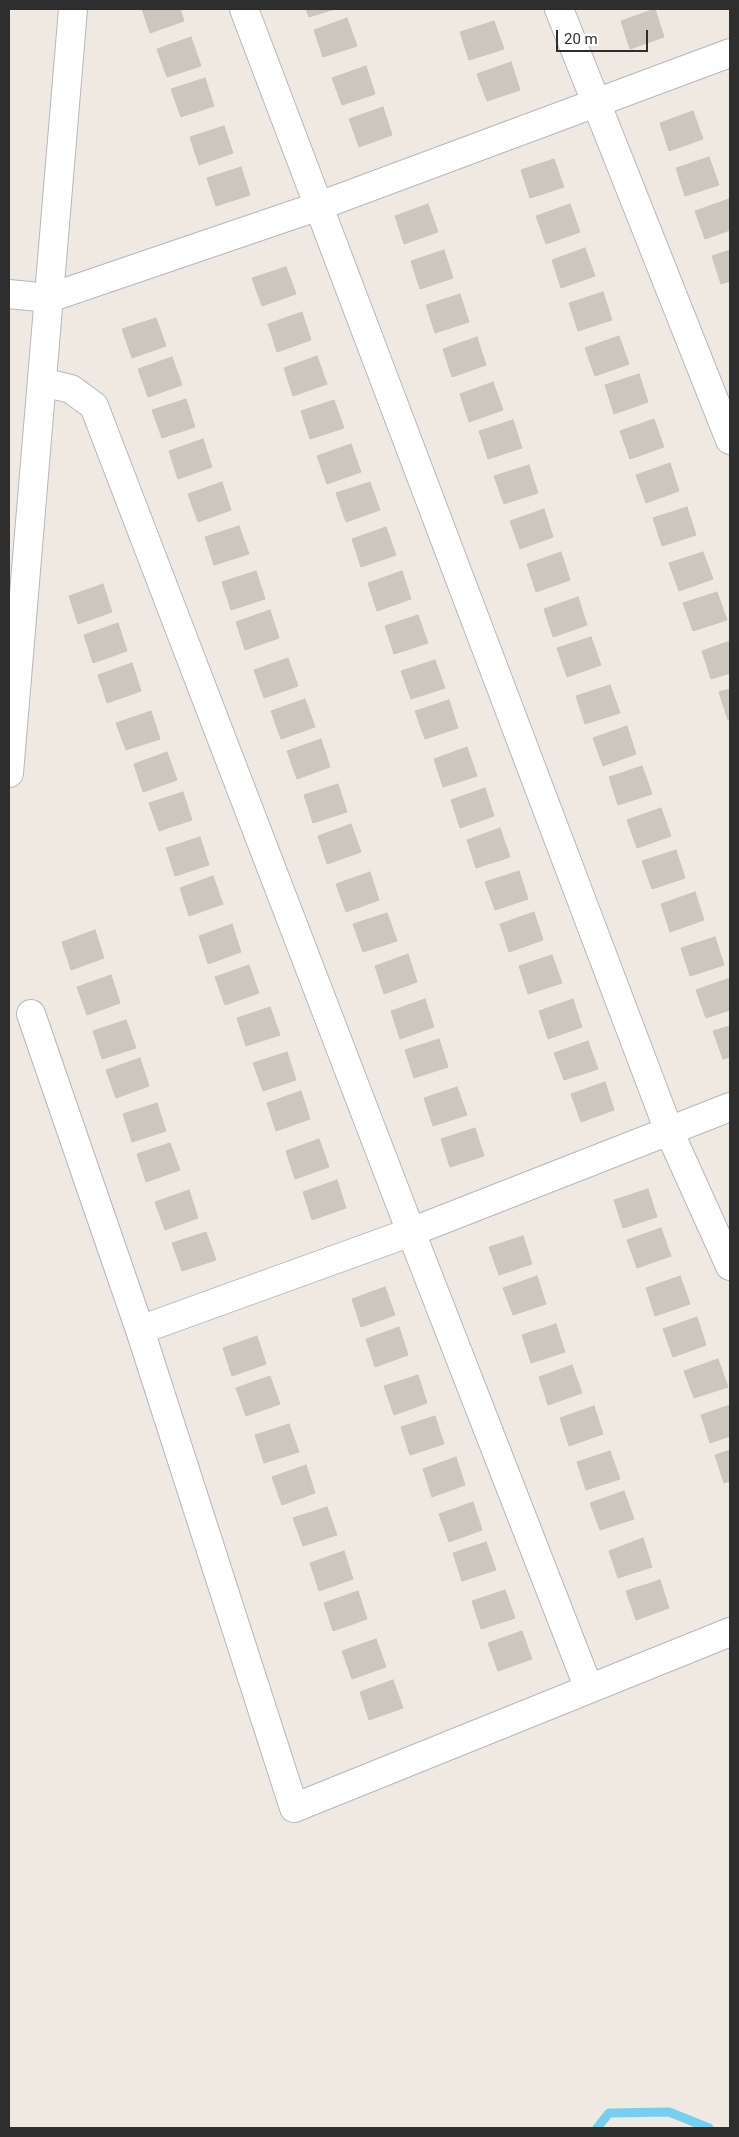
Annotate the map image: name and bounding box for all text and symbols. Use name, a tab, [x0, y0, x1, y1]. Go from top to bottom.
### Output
scale bar	[559, 20, 652, 52]
text: 20 m	[564, 30, 598, 48]

